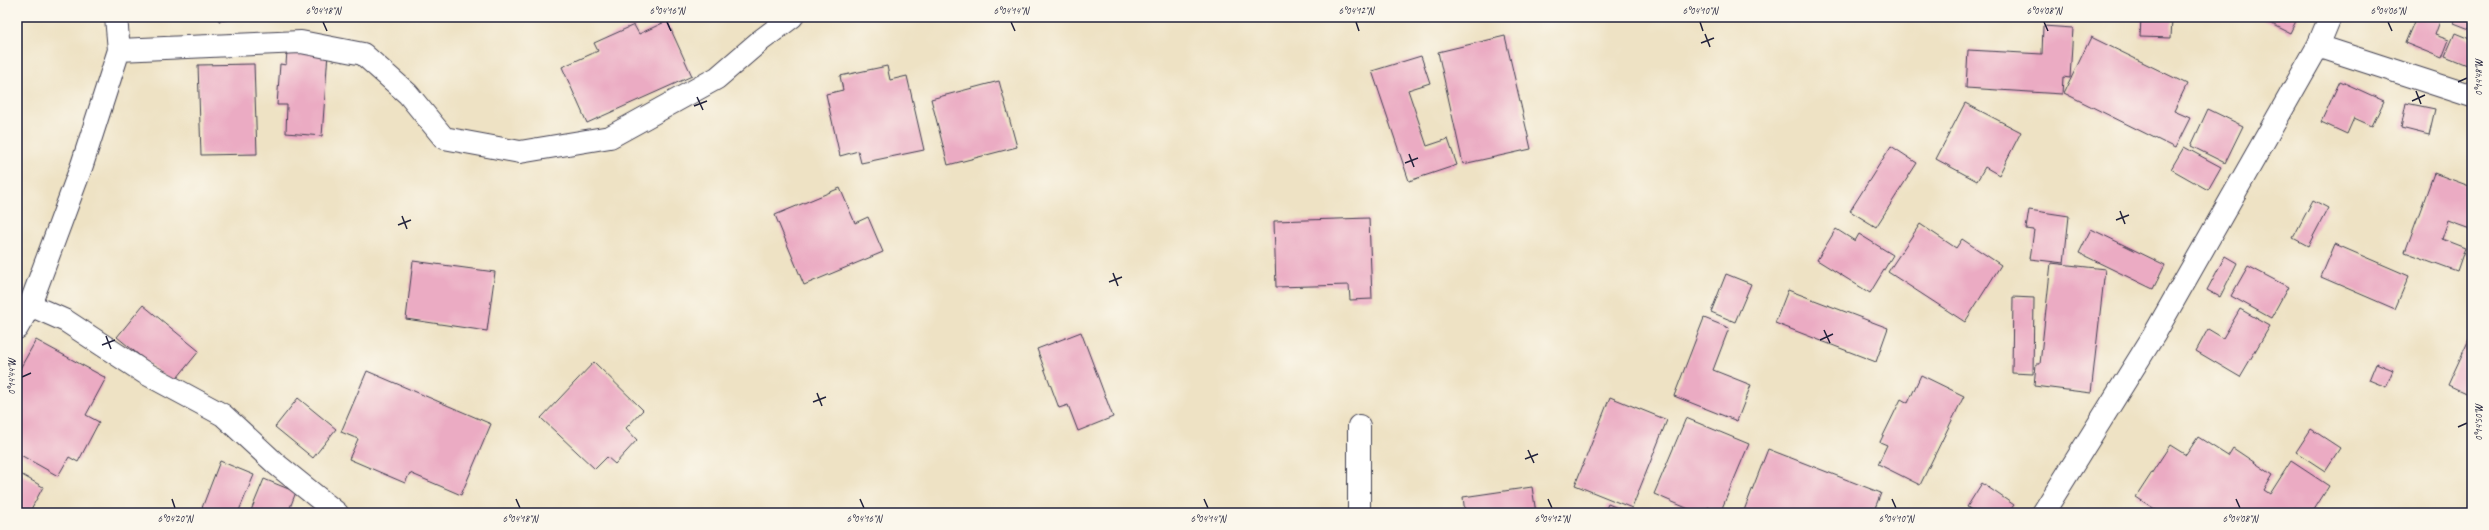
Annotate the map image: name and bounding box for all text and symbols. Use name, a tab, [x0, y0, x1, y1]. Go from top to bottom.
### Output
text: 6°04'18"N	[306, 4, 342, 17]
text: 6°04'16"N	[650, 4, 686, 17]
text: 6°04'14"N	[994, 4, 1030, 17]
text: 6°04'12"N	[1339, 4, 1375, 17]
text: 6°04'10"N	[1683, 4, 1719, 17]
text: 6°04'08"N	[2027, 4, 2063, 17]
text: 6°04'06"N	[2371, 4, 2407, 17]
text: 0°14'48"W	[2472, 58, 2485, 96]
text: 0°14'44"W	[5, 357, 18, 395]
text: 0°14'50"W	[2472, 403, 2485, 441]
text: 6°04'20"N	[158, 512, 194, 525]
text: 6°04'18"N	[503, 512, 539, 525]
text: 6°04'16"N	[847, 512, 883, 525]
text: 6°04'14"N	[1191, 512, 1227, 525]
text: 6°04'12"N	[1535, 512, 1571, 525]
text: 6°04'10"N	[1879, 512, 1915, 525]
text: 6°04'08"N	[2223, 512, 2259, 525]

